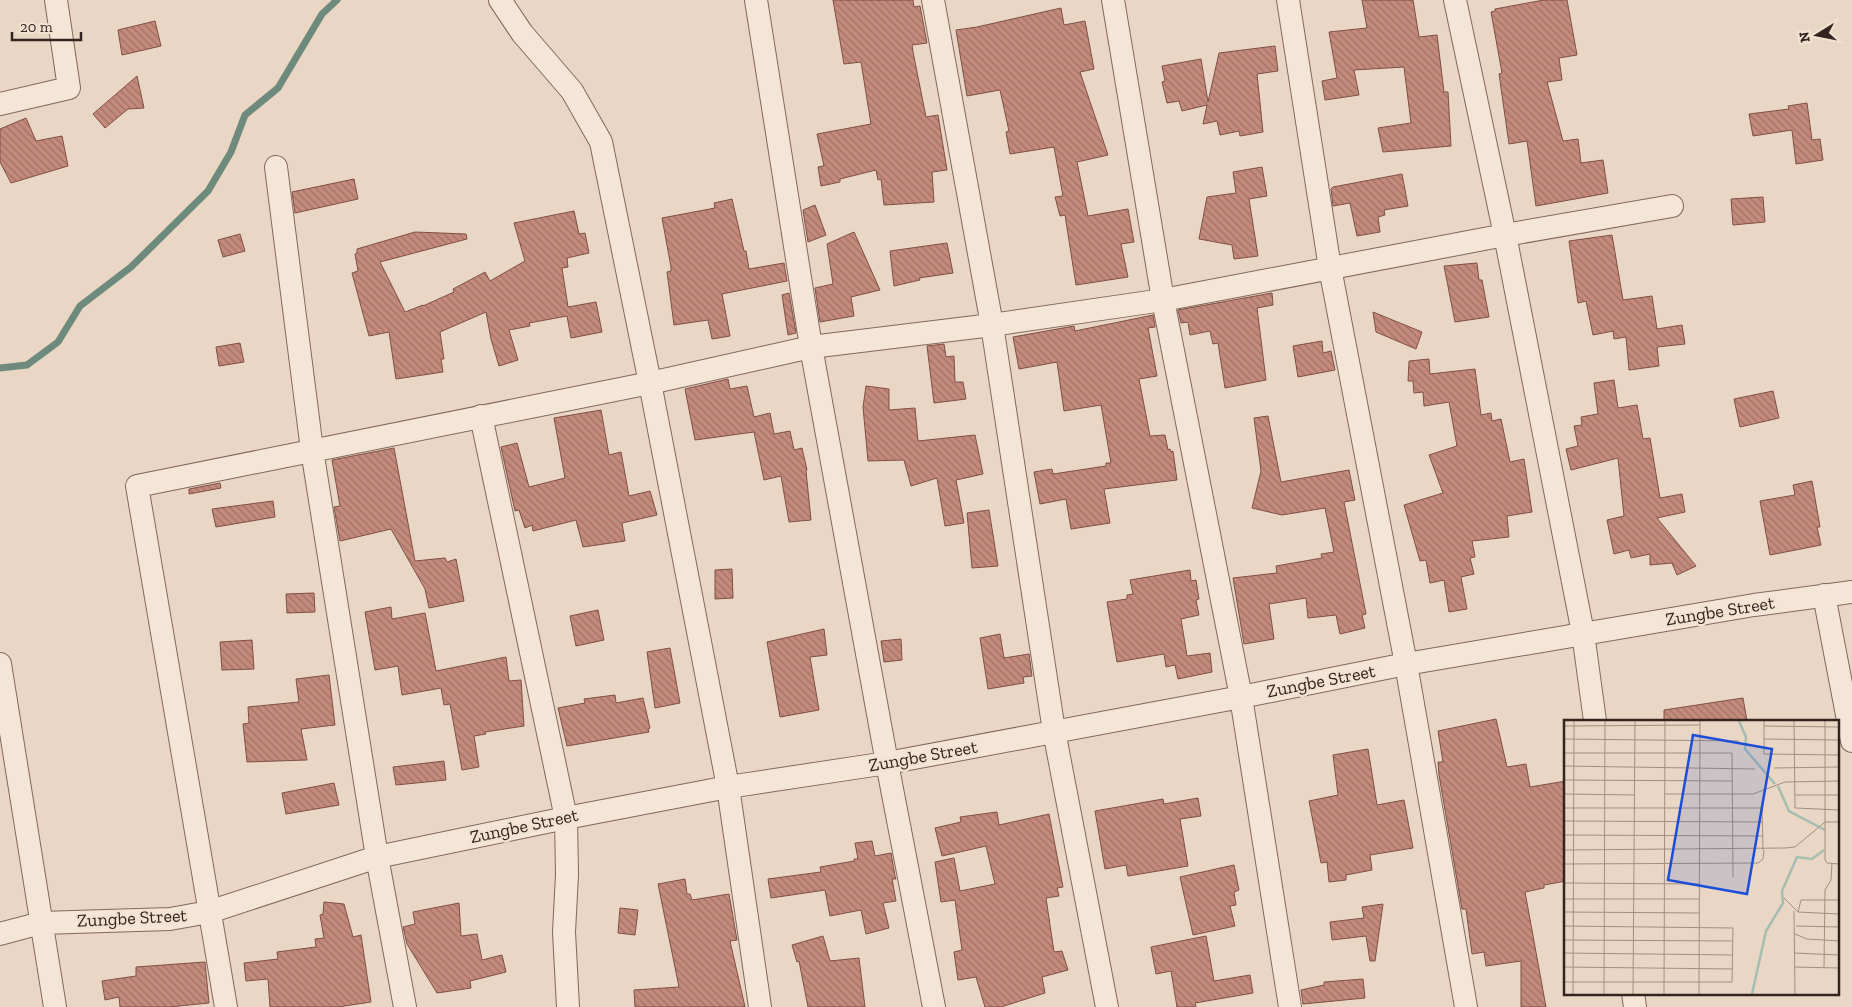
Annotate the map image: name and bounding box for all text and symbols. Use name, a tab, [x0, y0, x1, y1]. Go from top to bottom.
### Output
scale bar	[12, 10, 81, 42]
north arrow	[1792, 10, 1842, 60]
text: 20 m	[20, 18, 53, 36]
text: N	[1795, 30, 1814, 44]
street label: Zungbe Street	[1664, 591, 1776, 630]
street label: Zungbe Street	[1265, 660, 1377, 702]
inset map	[1564, 720, 1840, 994]
street label: Zungbe Street	[867, 736, 979, 776]
street label: Zungbe Street	[468, 804, 580, 848]
street label: Zungbe Street	[76, 904, 188, 932]

